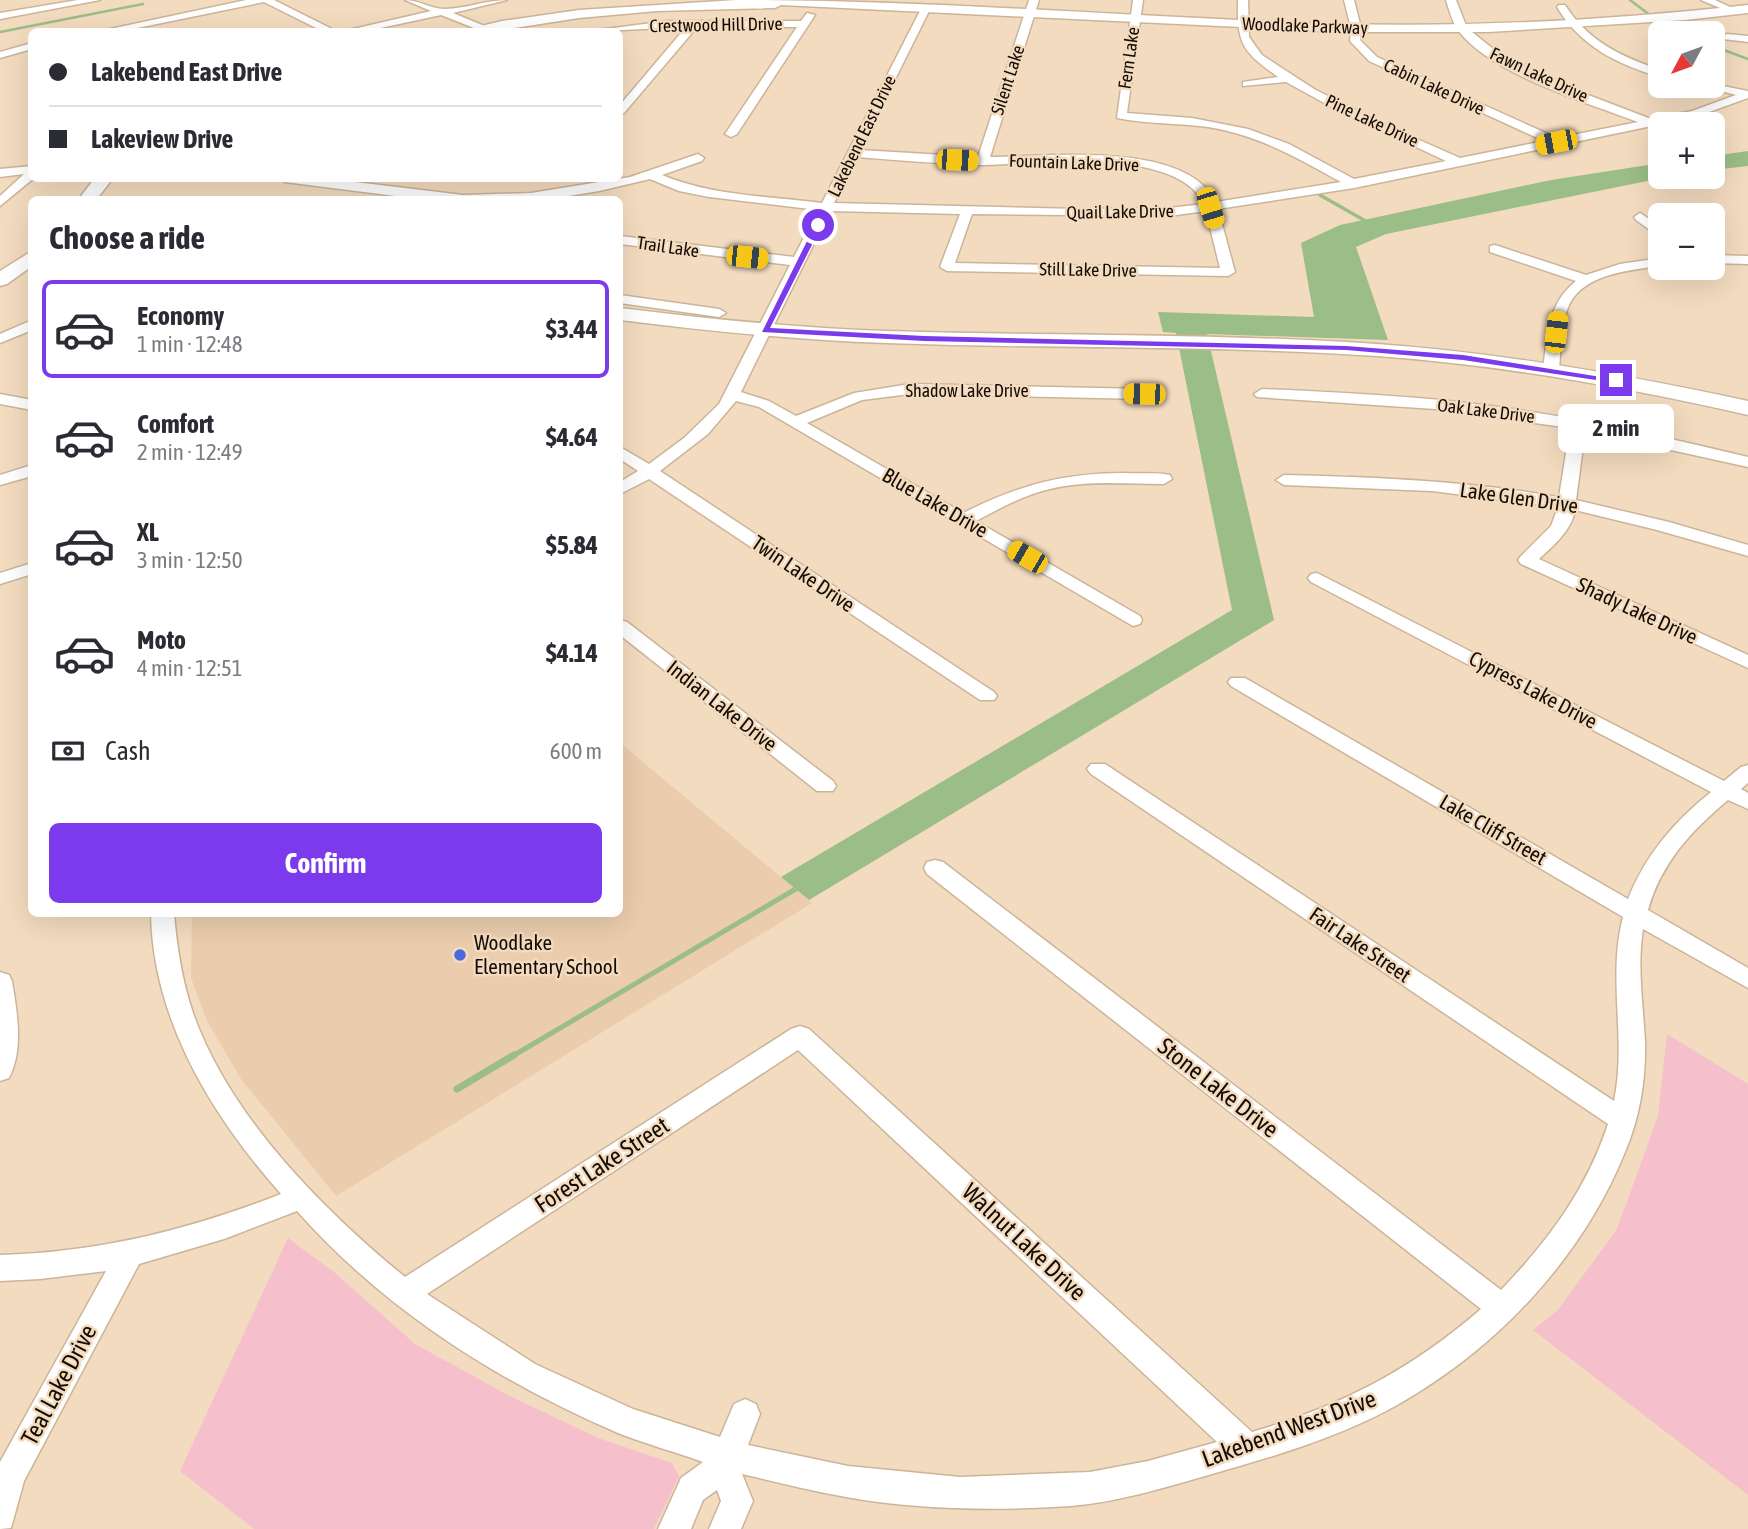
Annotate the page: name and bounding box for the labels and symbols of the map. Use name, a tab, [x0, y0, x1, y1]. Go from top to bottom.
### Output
street label: Crestwood Hill Drive	[649, 13, 783, 36]
street label: Woodlake Parkway	[1242, 13, 1368, 38]
north arrow	[1648, 21, 1726, 98]
street label: Fern Lake	[1114, 25, 1143, 90]
street label: Silent Lake	[986, 42, 1029, 117]
street label: Fawn Lake Drive	[1487, 43, 1592, 106]
street label: Cabin Lake Drive	[1380, 54, 1488, 119]
street label: Lakebend East Drive	[823, 72, 900, 200]
street label: Pine Lake Drive	[1322, 90, 1422, 151]
car	[1534, 128, 1579, 156]
car	[936, 149, 979, 171]
street label: Fountain Lake Drive	[1009, 150, 1139, 175]
car	[1194, 185, 1227, 231]
street label: Quail Lake Drive	[1066, 200, 1174, 223]
route start	[802, 209, 834, 241]
street label: Trail Lake	[636, 232, 701, 261]
car	[726, 244, 769, 270]
street label: Still Lake Drive	[1039, 258, 1137, 281]
car	[1544, 310, 1569, 354]
route end	[1600, 364, 1632, 396]
street label: Shadow Lake Drive	[905, 380, 1029, 401]
car	[1123, 383, 1166, 405]
street label: Oak Lake Drive	[1436, 394, 1536, 427]
callout: 2 min	[1558, 404, 1674, 453]
street label: Blue Lake Drive	[878, 462, 993, 542]
street label: Lake Glen Drive	[1459, 477, 1580, 517]
street label: Twin Lake Drive	[748, 530, 859, 616]
car	[1004, 537, 1051, 577]
street label: Shady Lake Drive	[1573, 572, 1701, 648]
street label: Cypress Lake Drive	[1465, 645, 1602, 733]
street label: Indian Lake Drive	[663, 655, 782, 756]
street label: Lake Cliff Street	[1436, 789, 1551, 869]
street label: Fair Lake Street	[1305, 902, 1416, 987]
place label: Woodlake Elementary School	[474, 930, 619, 978]
marker: Woodlake Elementary School	[452, 947, 468, 963]
street label: Stone Lake Drive	[1153, 1032, 1284, 1143]
street label: Forest Lake Street	[530, 1111, 674, 1218]
street label: Walnut Lake Drive	[957, 1178, 1092, 1306]
street label: Teal Lake Drive	[16, 1320, 101, 1449]
street label: Lakebend West Drive	[1198, 1385, 1379, 1472]

